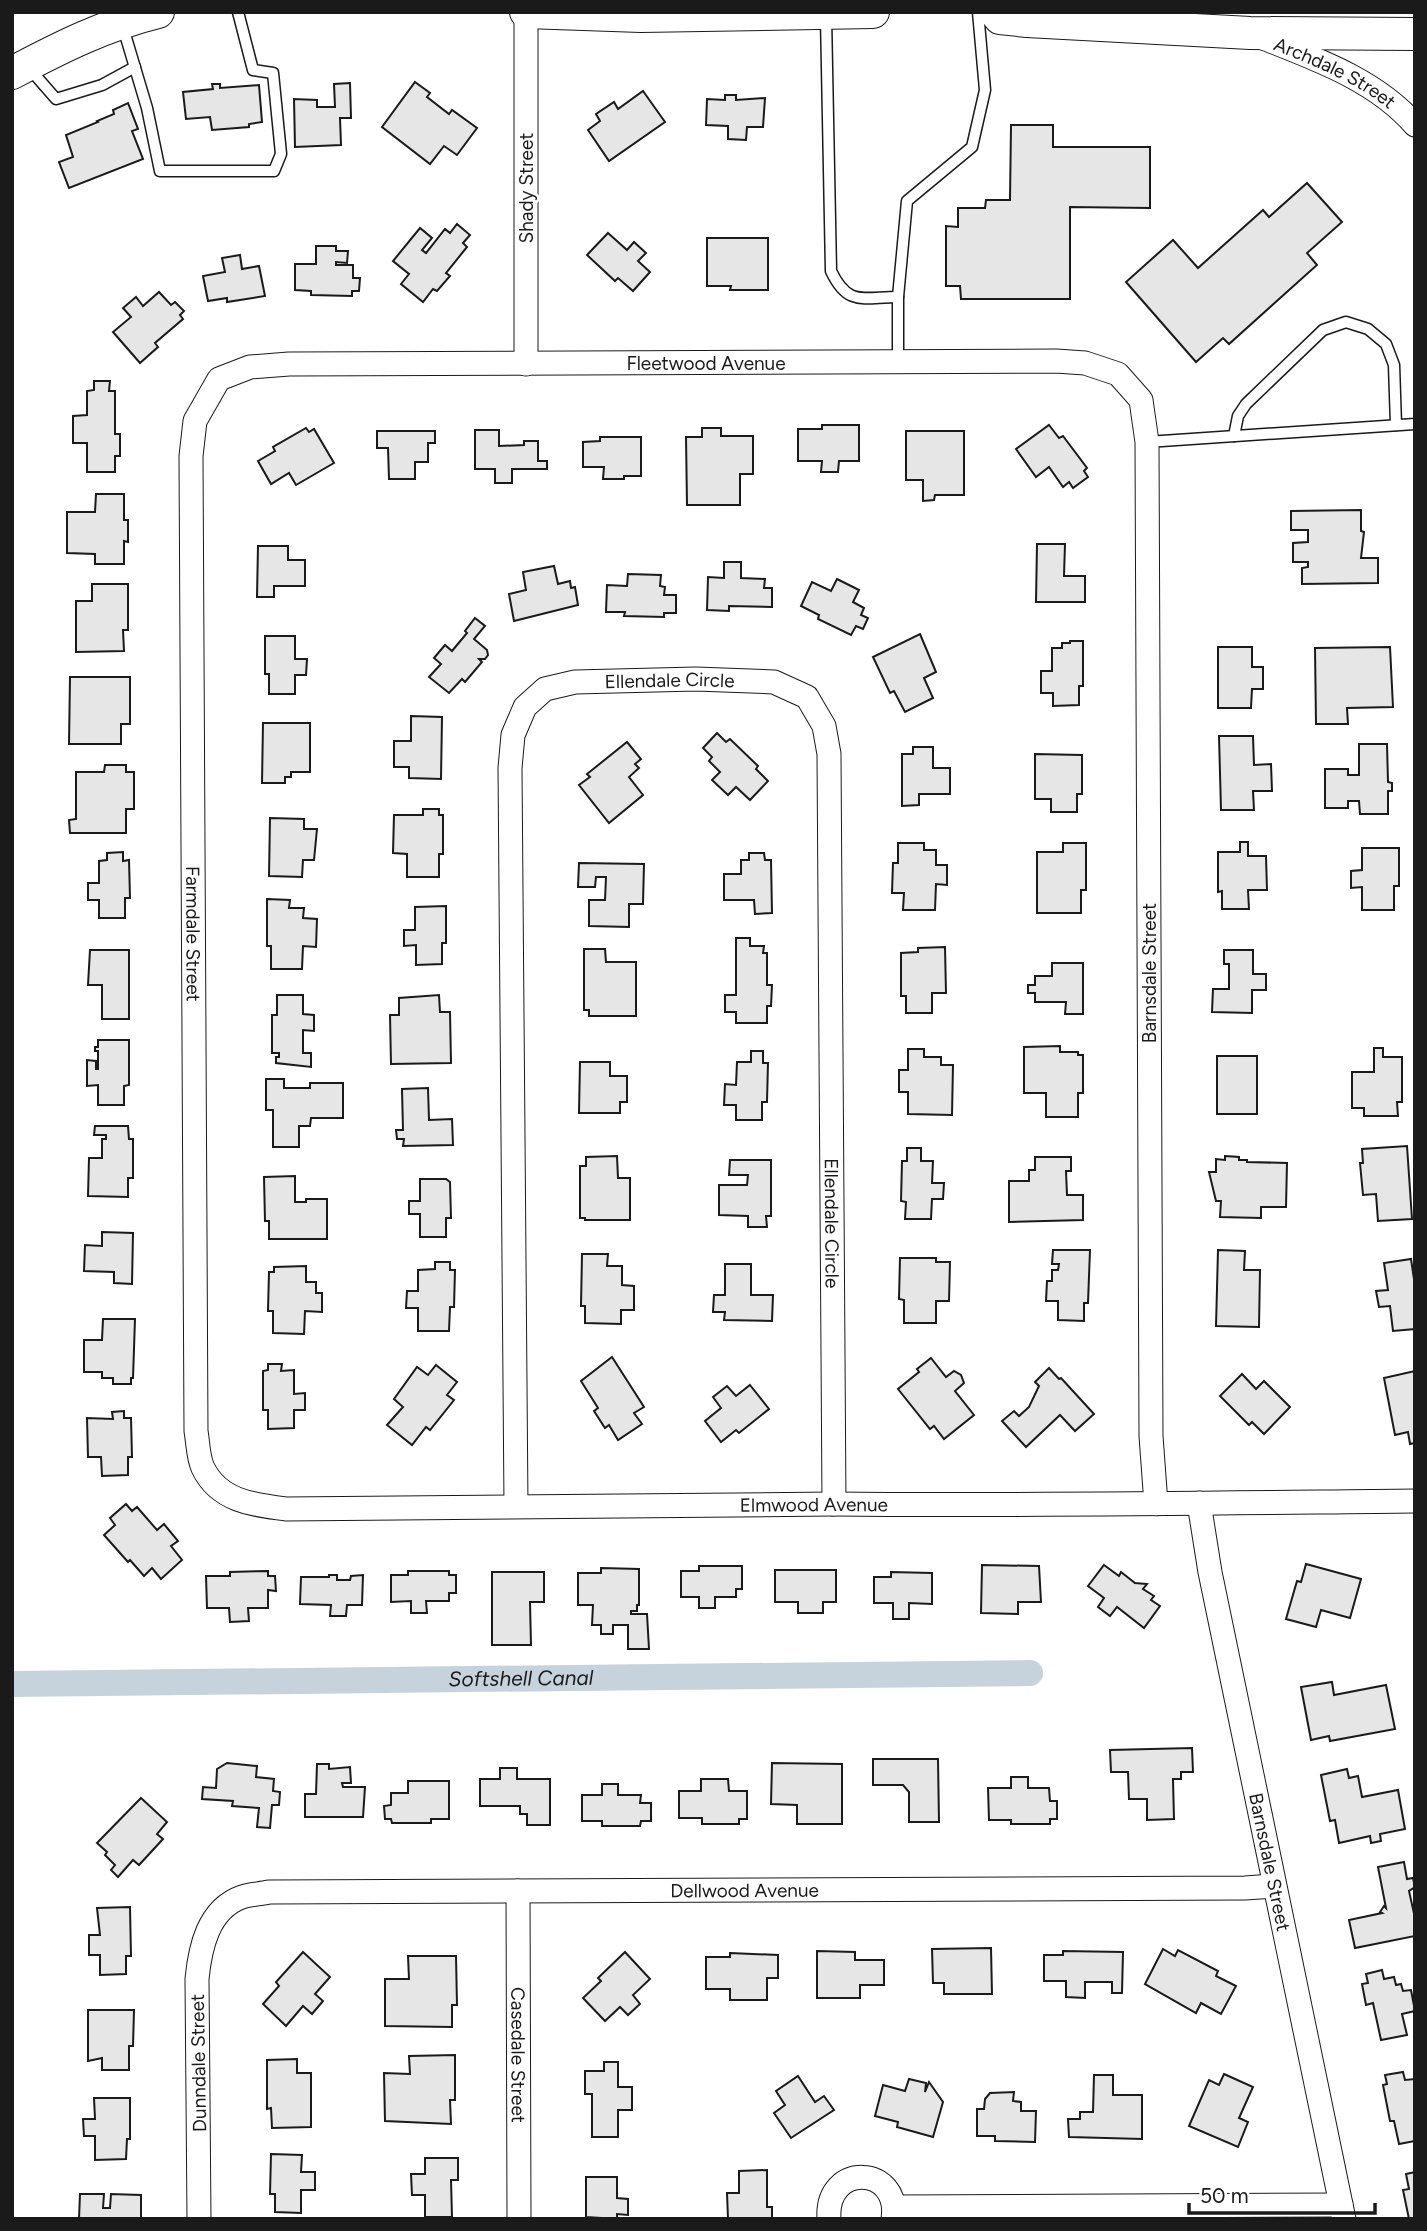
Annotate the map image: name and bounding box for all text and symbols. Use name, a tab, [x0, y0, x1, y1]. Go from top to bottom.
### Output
street label: Archdale Street	[1271, 33, 1400, 113]
street label: Shady Street	[515, 133, 538, 243]
street label: Fleetwood Avenue	[626, 352, 786, 375]
street label: Ellendale Circle	[604, 668, 735, 693]
street label: Farmdale Street	[181, 866, 205, 1002]
street label: Barnsdale Street	[1138, 903, 1161, 1043]
street label: Ellendale Circle	[820, 1158, 844, 1288]
street label: Elmwood Avenue	[740, 1493, 888, 1517]
water label: Softshell Canal	[448, 1665, 594, 1691]
street label: Barnsdale Street	[1244, 1791, 1295, 1933]
street label: Dellwood Avenue	[670, 1879, 819, 1902]
street label: Casedale Street	[506, 1987, 530, 2123]
street label: Dunndale Street	[186, 1994, 211, 2132]
scale bar	[1189, 2172, 1374, 2216]
text: 50 m	[1200, 2183, 1249, 2208]

